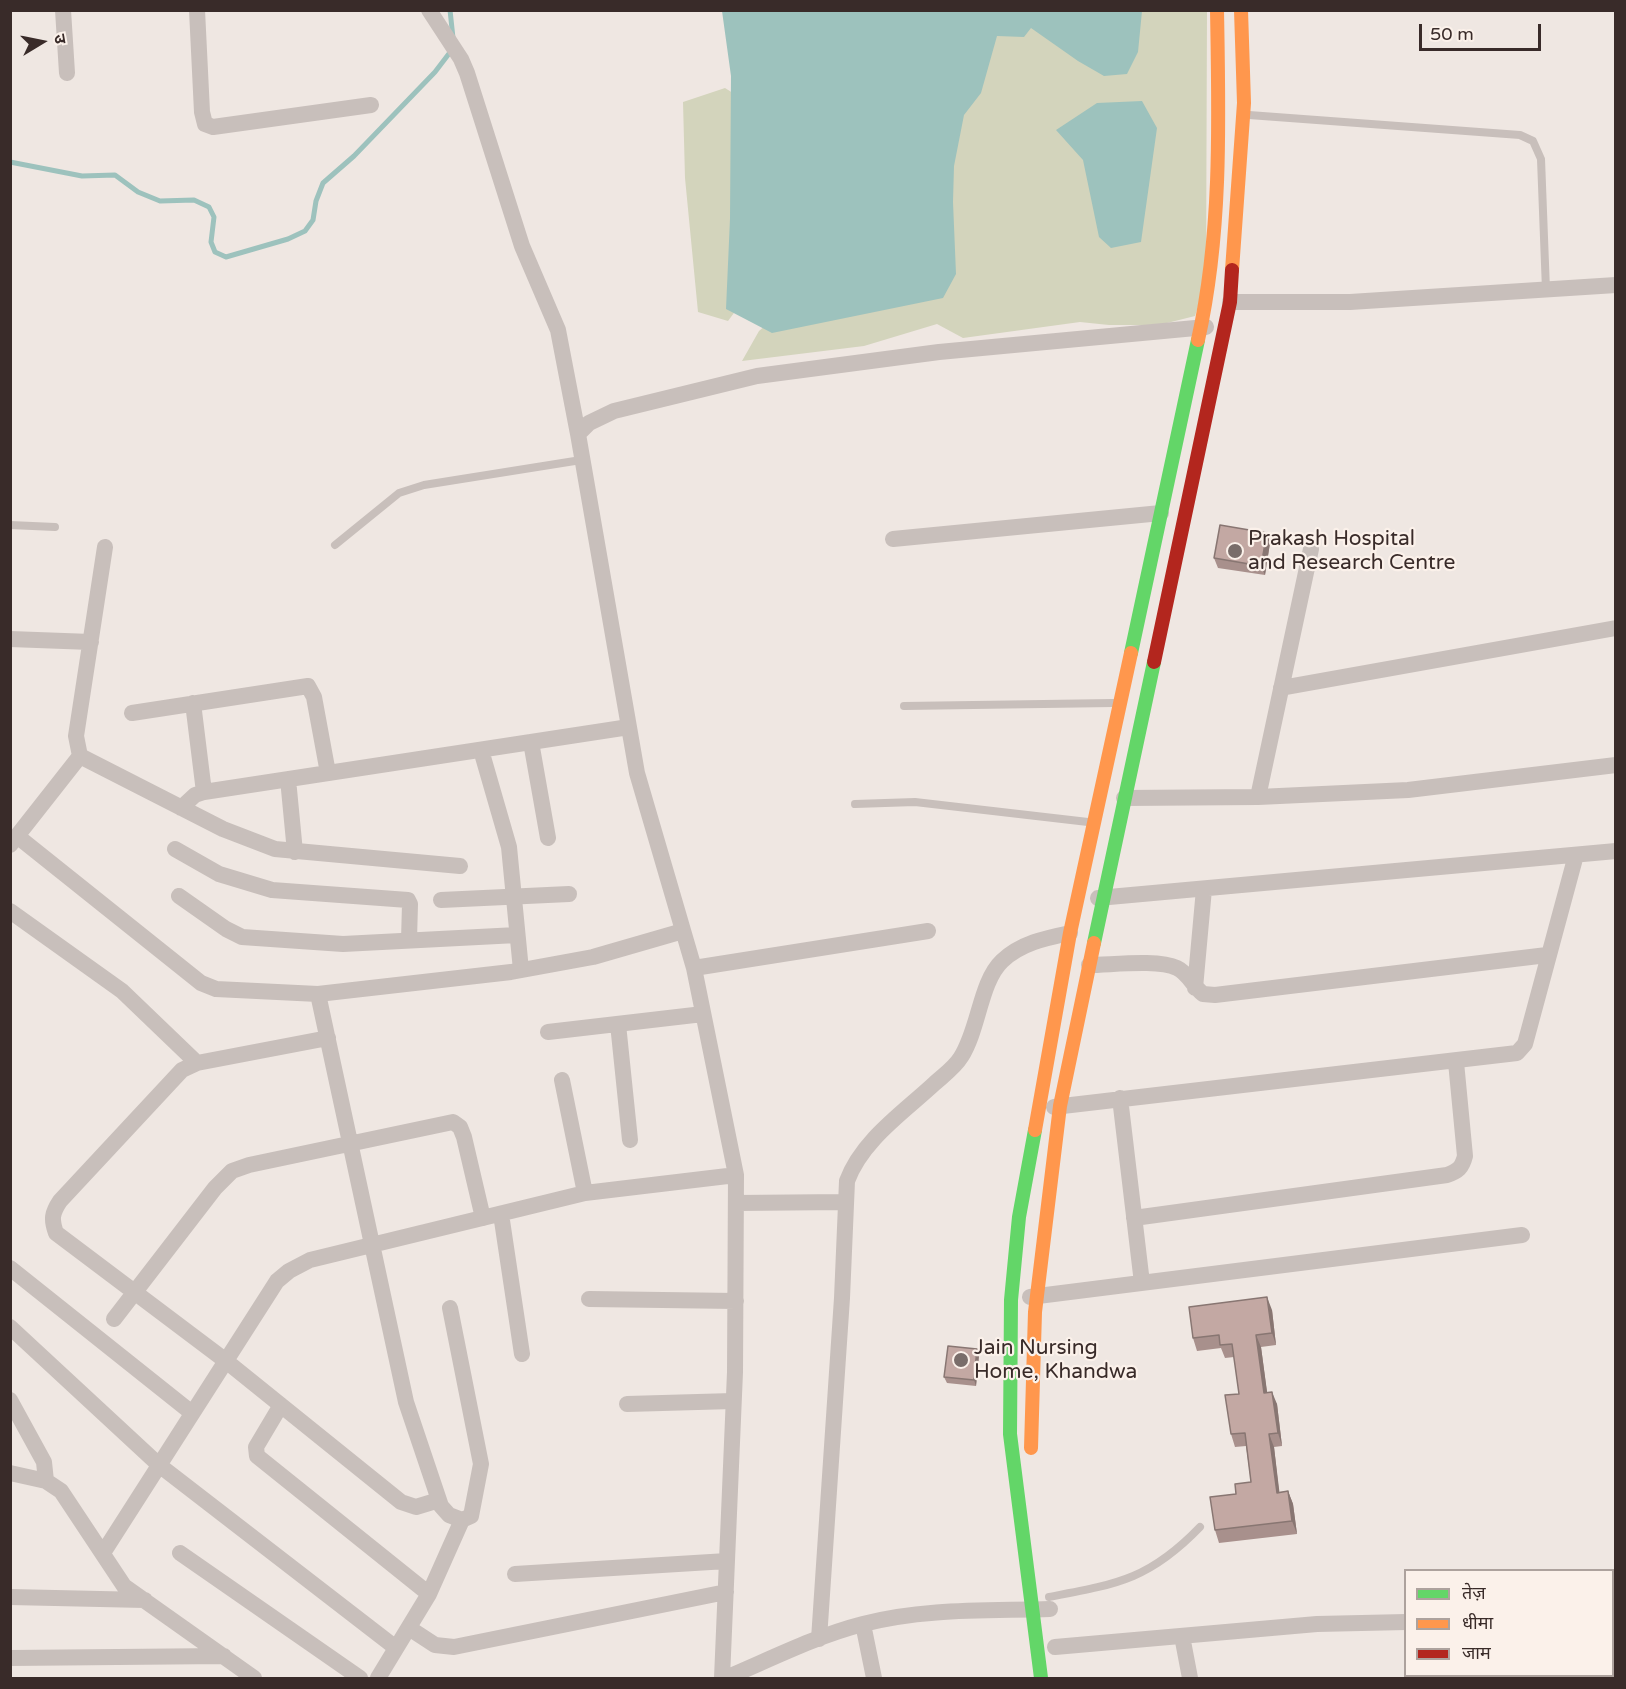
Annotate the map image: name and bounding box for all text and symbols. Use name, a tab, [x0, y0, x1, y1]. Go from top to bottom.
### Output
north arrow	[12, 12, 72, 72]
scale bar	[1422, 12, 1544, 50]
text: 50 m	[1430, 23, 1474, 45]
text: उ	[49, 33, 70, 45]
place label: Prakash Hospital and Research Centre	[1248, 526, 1455, 576]
marker: Prakash Hospital and Research Centre	[1226, 542, 1244, 560]
place label: Jain Nursing Home, Khandwa	[974, 1335, 1137, 1385]
marker: Jain Nursing Home, Khandwa	[952, 1351, 970, 1369]
legend	[1404, 1569, 1614, 1677]
text: तेज़	[1462, 1582, 1486, 1604]
text: धीमा	[1462, 1612, 1493, 1634]
text: जाम	[1462, 1642, 1491, 1664]

